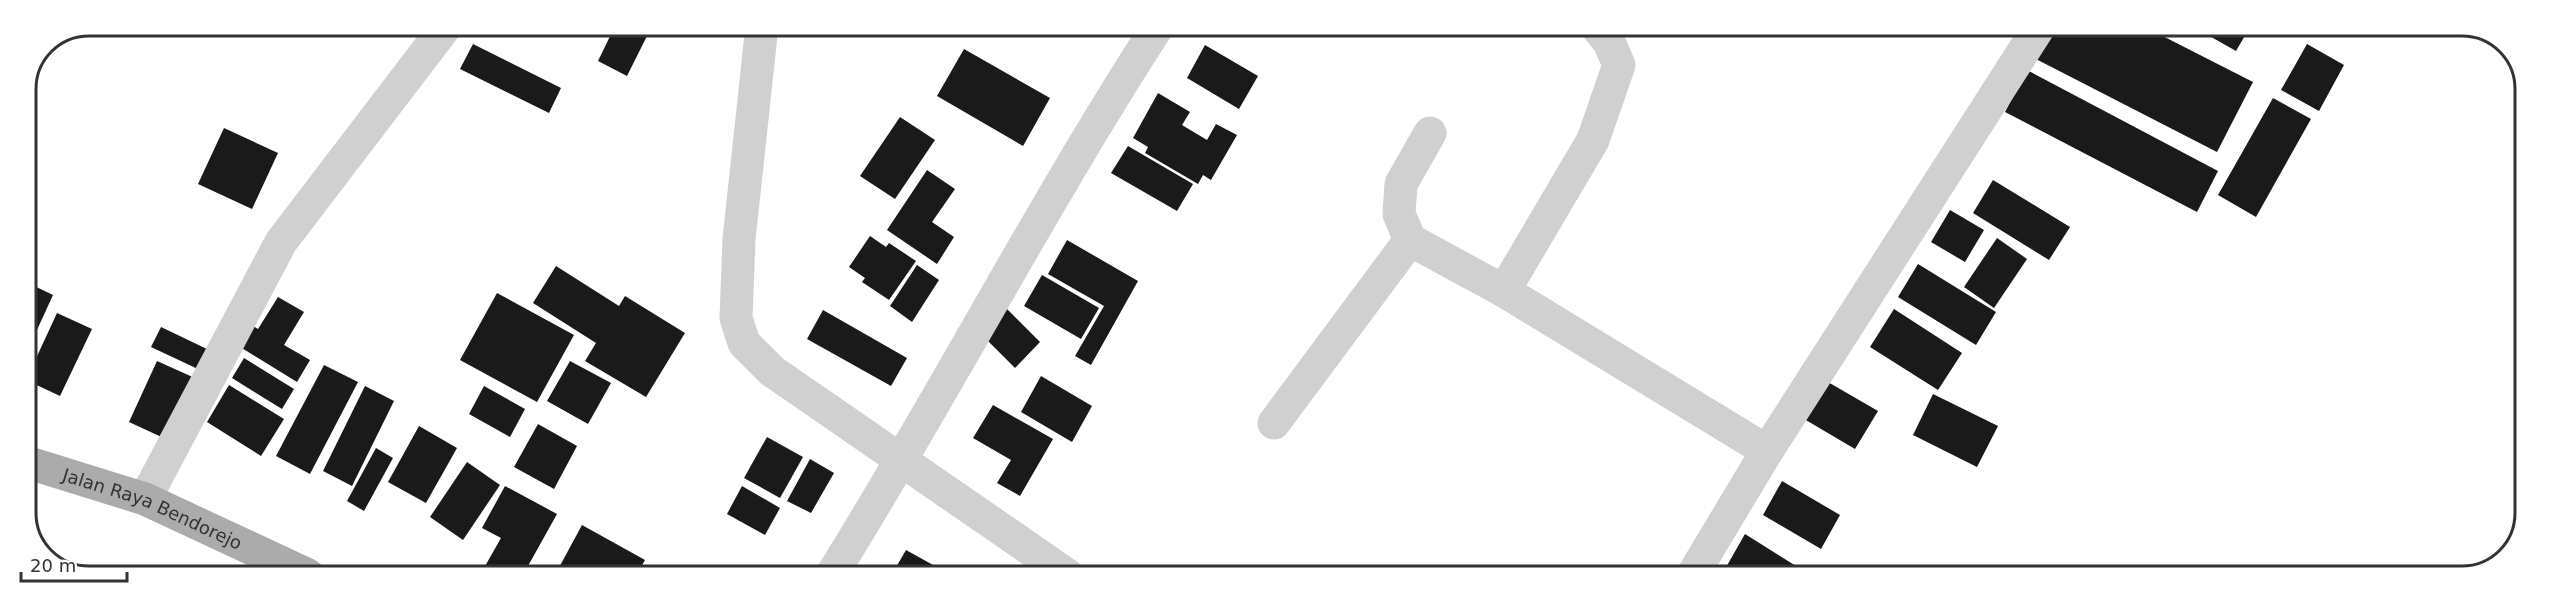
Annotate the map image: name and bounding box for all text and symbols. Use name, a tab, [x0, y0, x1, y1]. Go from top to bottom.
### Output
street label: Jalan Raya Bendorejo	[59, 463, 246, 553]
scale bar	[21, 545, 128, 583]
text: 20 m	[30, 555, 76, 576]

